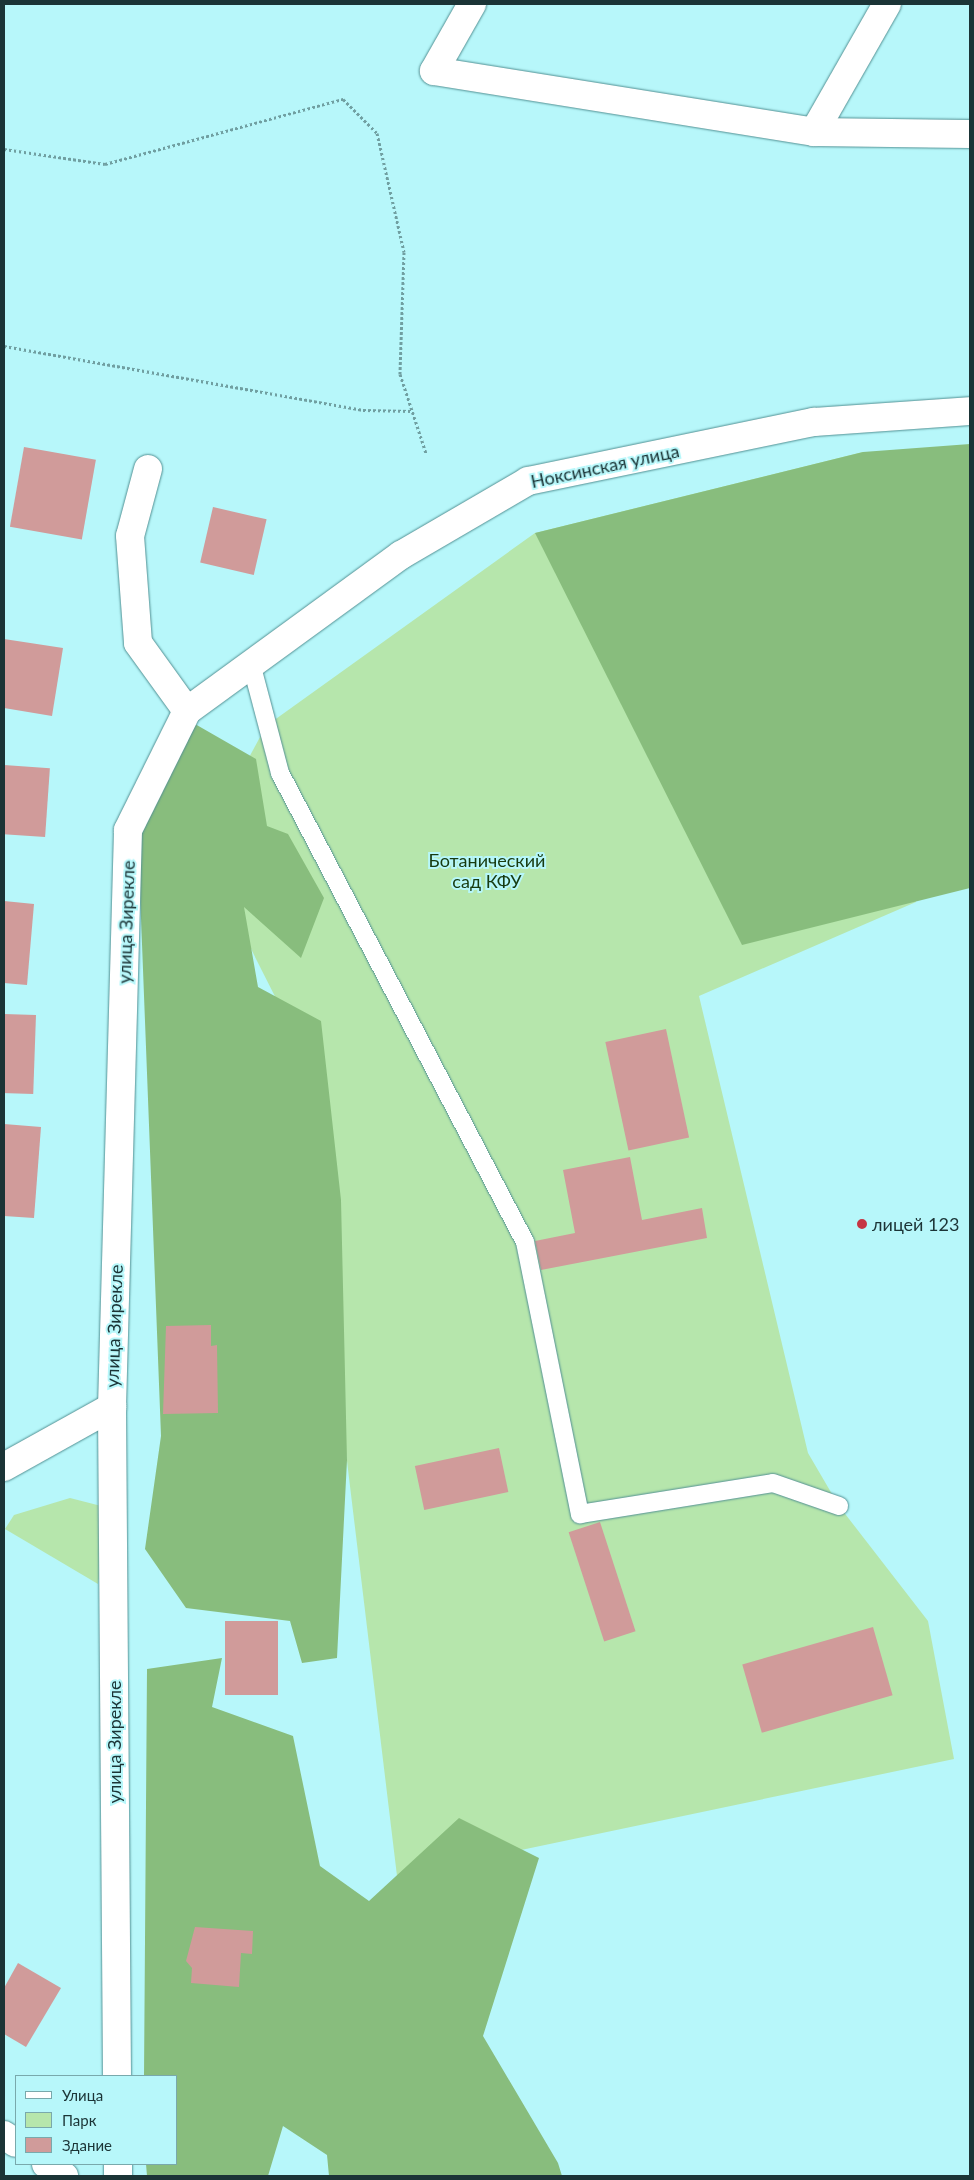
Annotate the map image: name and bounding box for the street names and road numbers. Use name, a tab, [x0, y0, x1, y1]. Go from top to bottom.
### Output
street label: Ноксинская улица	[529, 440, 681, 492]
street label: улица Зирекле	[113, 860, 139, 984]
street label: улица Зирекле	[101, 1264, 127, 1388]
street label: улица Зирекле	[103, 1680, 125, 1804]

